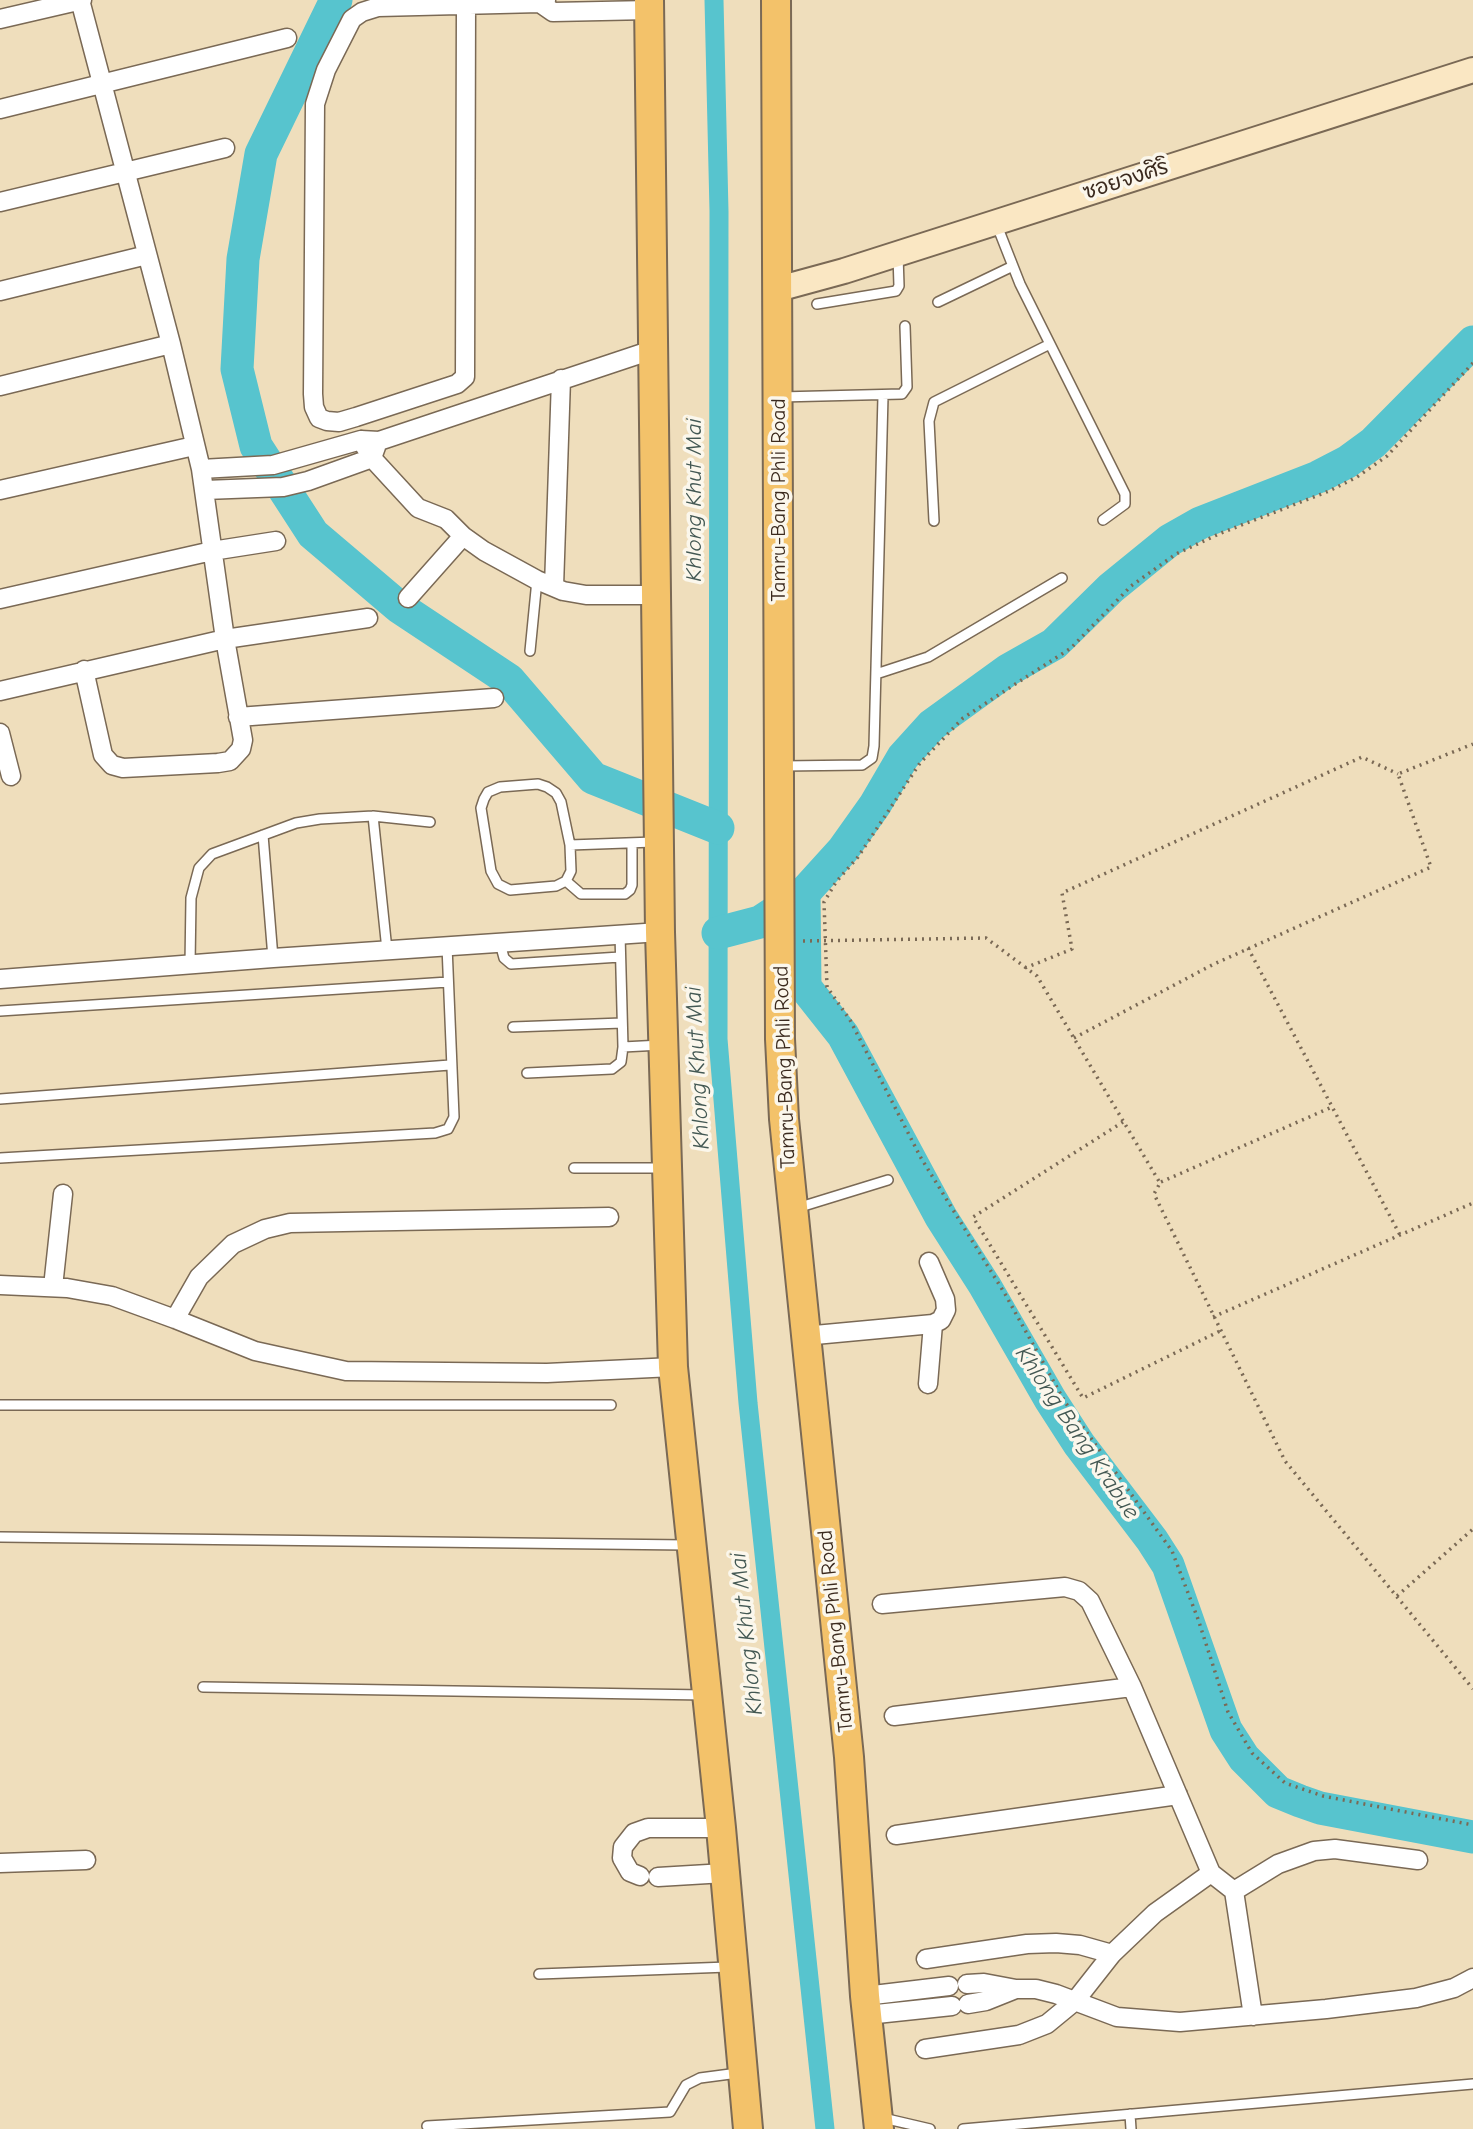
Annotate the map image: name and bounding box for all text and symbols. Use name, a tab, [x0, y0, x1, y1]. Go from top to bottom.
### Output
street label: ซอยจงศิริ	[1080, 154, 1172, 206]
street label: Tamru-Bang Phli Road	[766, 398, 792, 602]
water label: Khlong Khut Mai	[680, 418, 708, 582]
street label: Tamru-Bang Phli Road	[769, 965, 801, 1169]
water label: Khlong Khut Mai	[680, 986, 716, 1150]
water label: Khlong Bang Krabue	[1009, 1341, 1145, 1525]
street label: Tamru-Bang Phli Road	[813, 1529, 859, 1733]
water label: Khlong Khut Mai	[725, 1551, 769, 1717]

